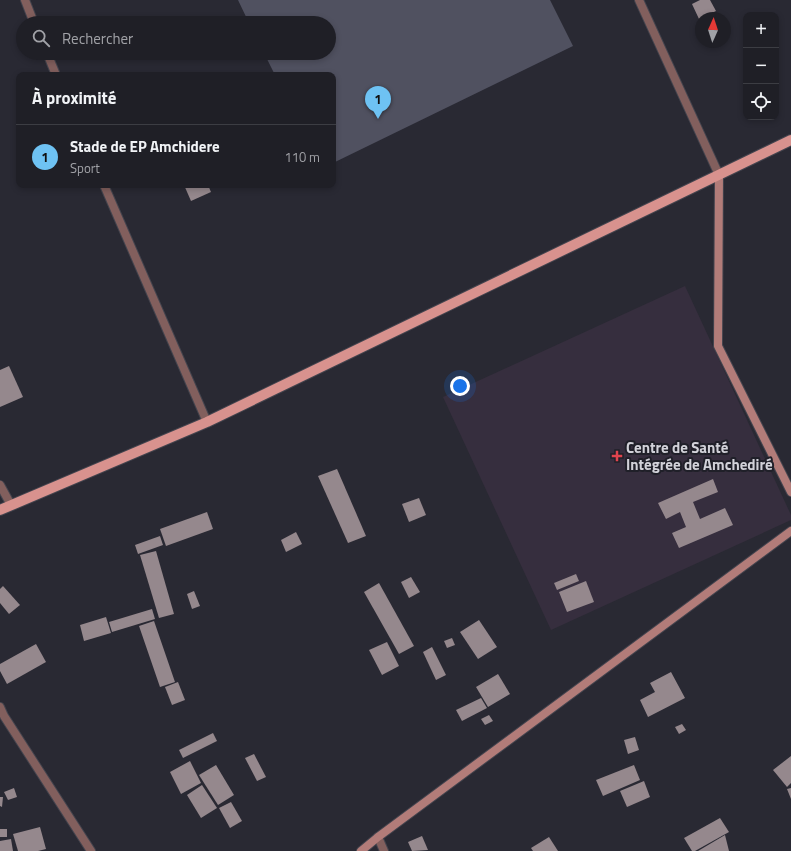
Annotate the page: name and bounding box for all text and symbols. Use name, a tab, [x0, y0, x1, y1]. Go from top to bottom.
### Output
north arrow	[695, 12, 731, 48]
map controls	[743, 12, 779, 120]
button: +	[743, 12, 779, 48]
search box	[16, 16, 336, 60]
icon: search	[30, 27, 52, 49]
text: Rechercher	[62, 27, 133, 50]
button: −	[743, 48, 779, 84]
button: locate	[743, 84, 779, 120]
text: À proximité	[32, 85, 116, 111]
pin: 1	[365, 86, 391, 119]
text: Stade de EP Amchidere	[70, 135, 220, 158]
text: 1	[41, 147, 49, 167]
text: 110 m	[284, 147, 320, 167]
text: Sport	[70, 158, 100, 178]
your location	[450, 376, 470, 396]
place label: Centre de Santé Intégrée de Amchediré	[626, 436, 773, 476]
marker: Centre de Santé Intégrée de Amchediré	[611, 450, 623, 462]

